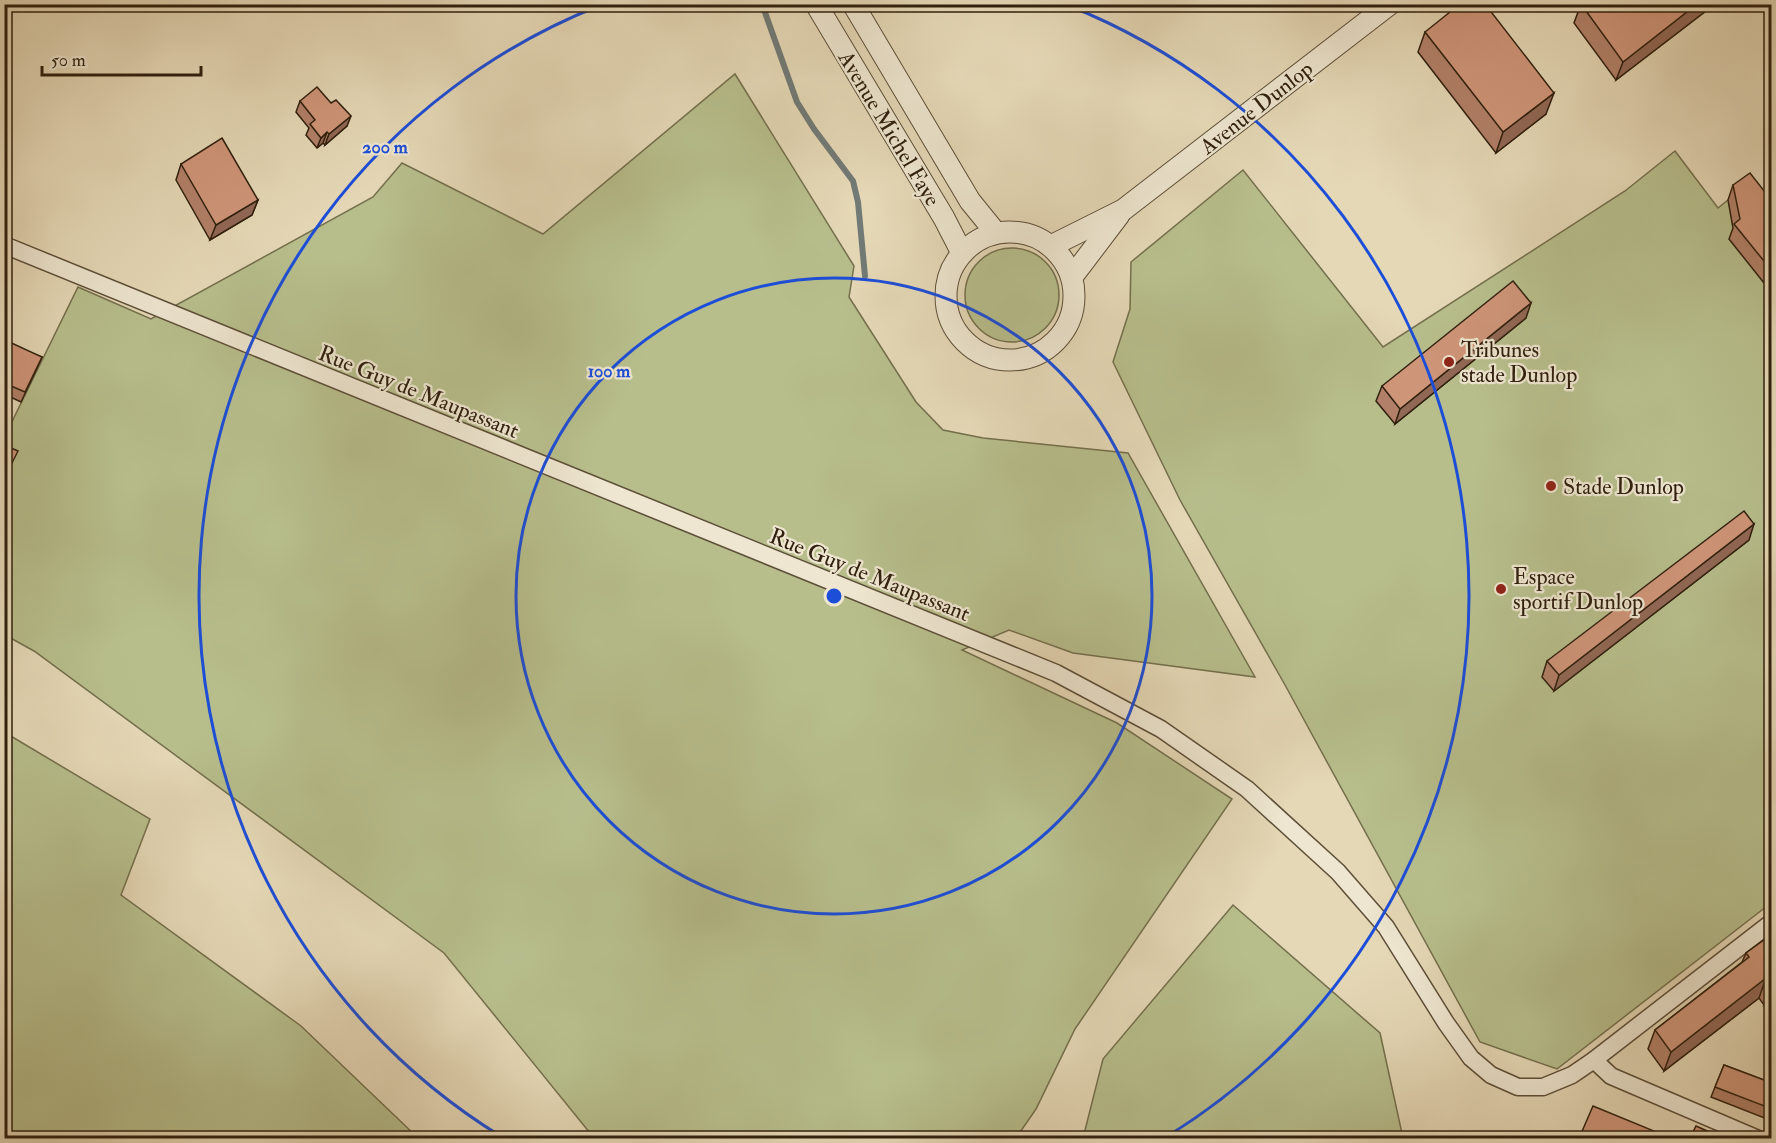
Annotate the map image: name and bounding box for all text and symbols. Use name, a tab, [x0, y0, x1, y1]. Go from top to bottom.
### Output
scale bar	[42, 39, 201, 77]
street label: Avenue Michel Faye	[831, 45, 946, 211]
text: 50 m	[51, 49, 86, 72]
street label: Avenue Dunlop	[1194, 55, 1320, 162]
text: 200 m	[362, 136, 409, 159]
place label: Tribunes stade Dunlop	[1461, 336, 1577, 390]
street label: Rue Guy de Maupassant	[314, 339, 523, 446]
marker: Tribunes stade Dunlop	[1442, 355, 1456, 369]
text: 100 m	[588, 360, 631, 383]
place label: Stade Dunlop	[1563, 473, 1684, 502]
marker: Stade Dunlop	[1544, 479, 1558, 493]
street label: Rue Guy de Maupassant	[765, 522, 974, 629]
place label: Espace sportif Dunlop	[1513, 563, 1643, 617]
marker: Espace sportif Dunlop	[1494, 582, 1508, 596]
centre of rings	[824, 586, 844, 606]

